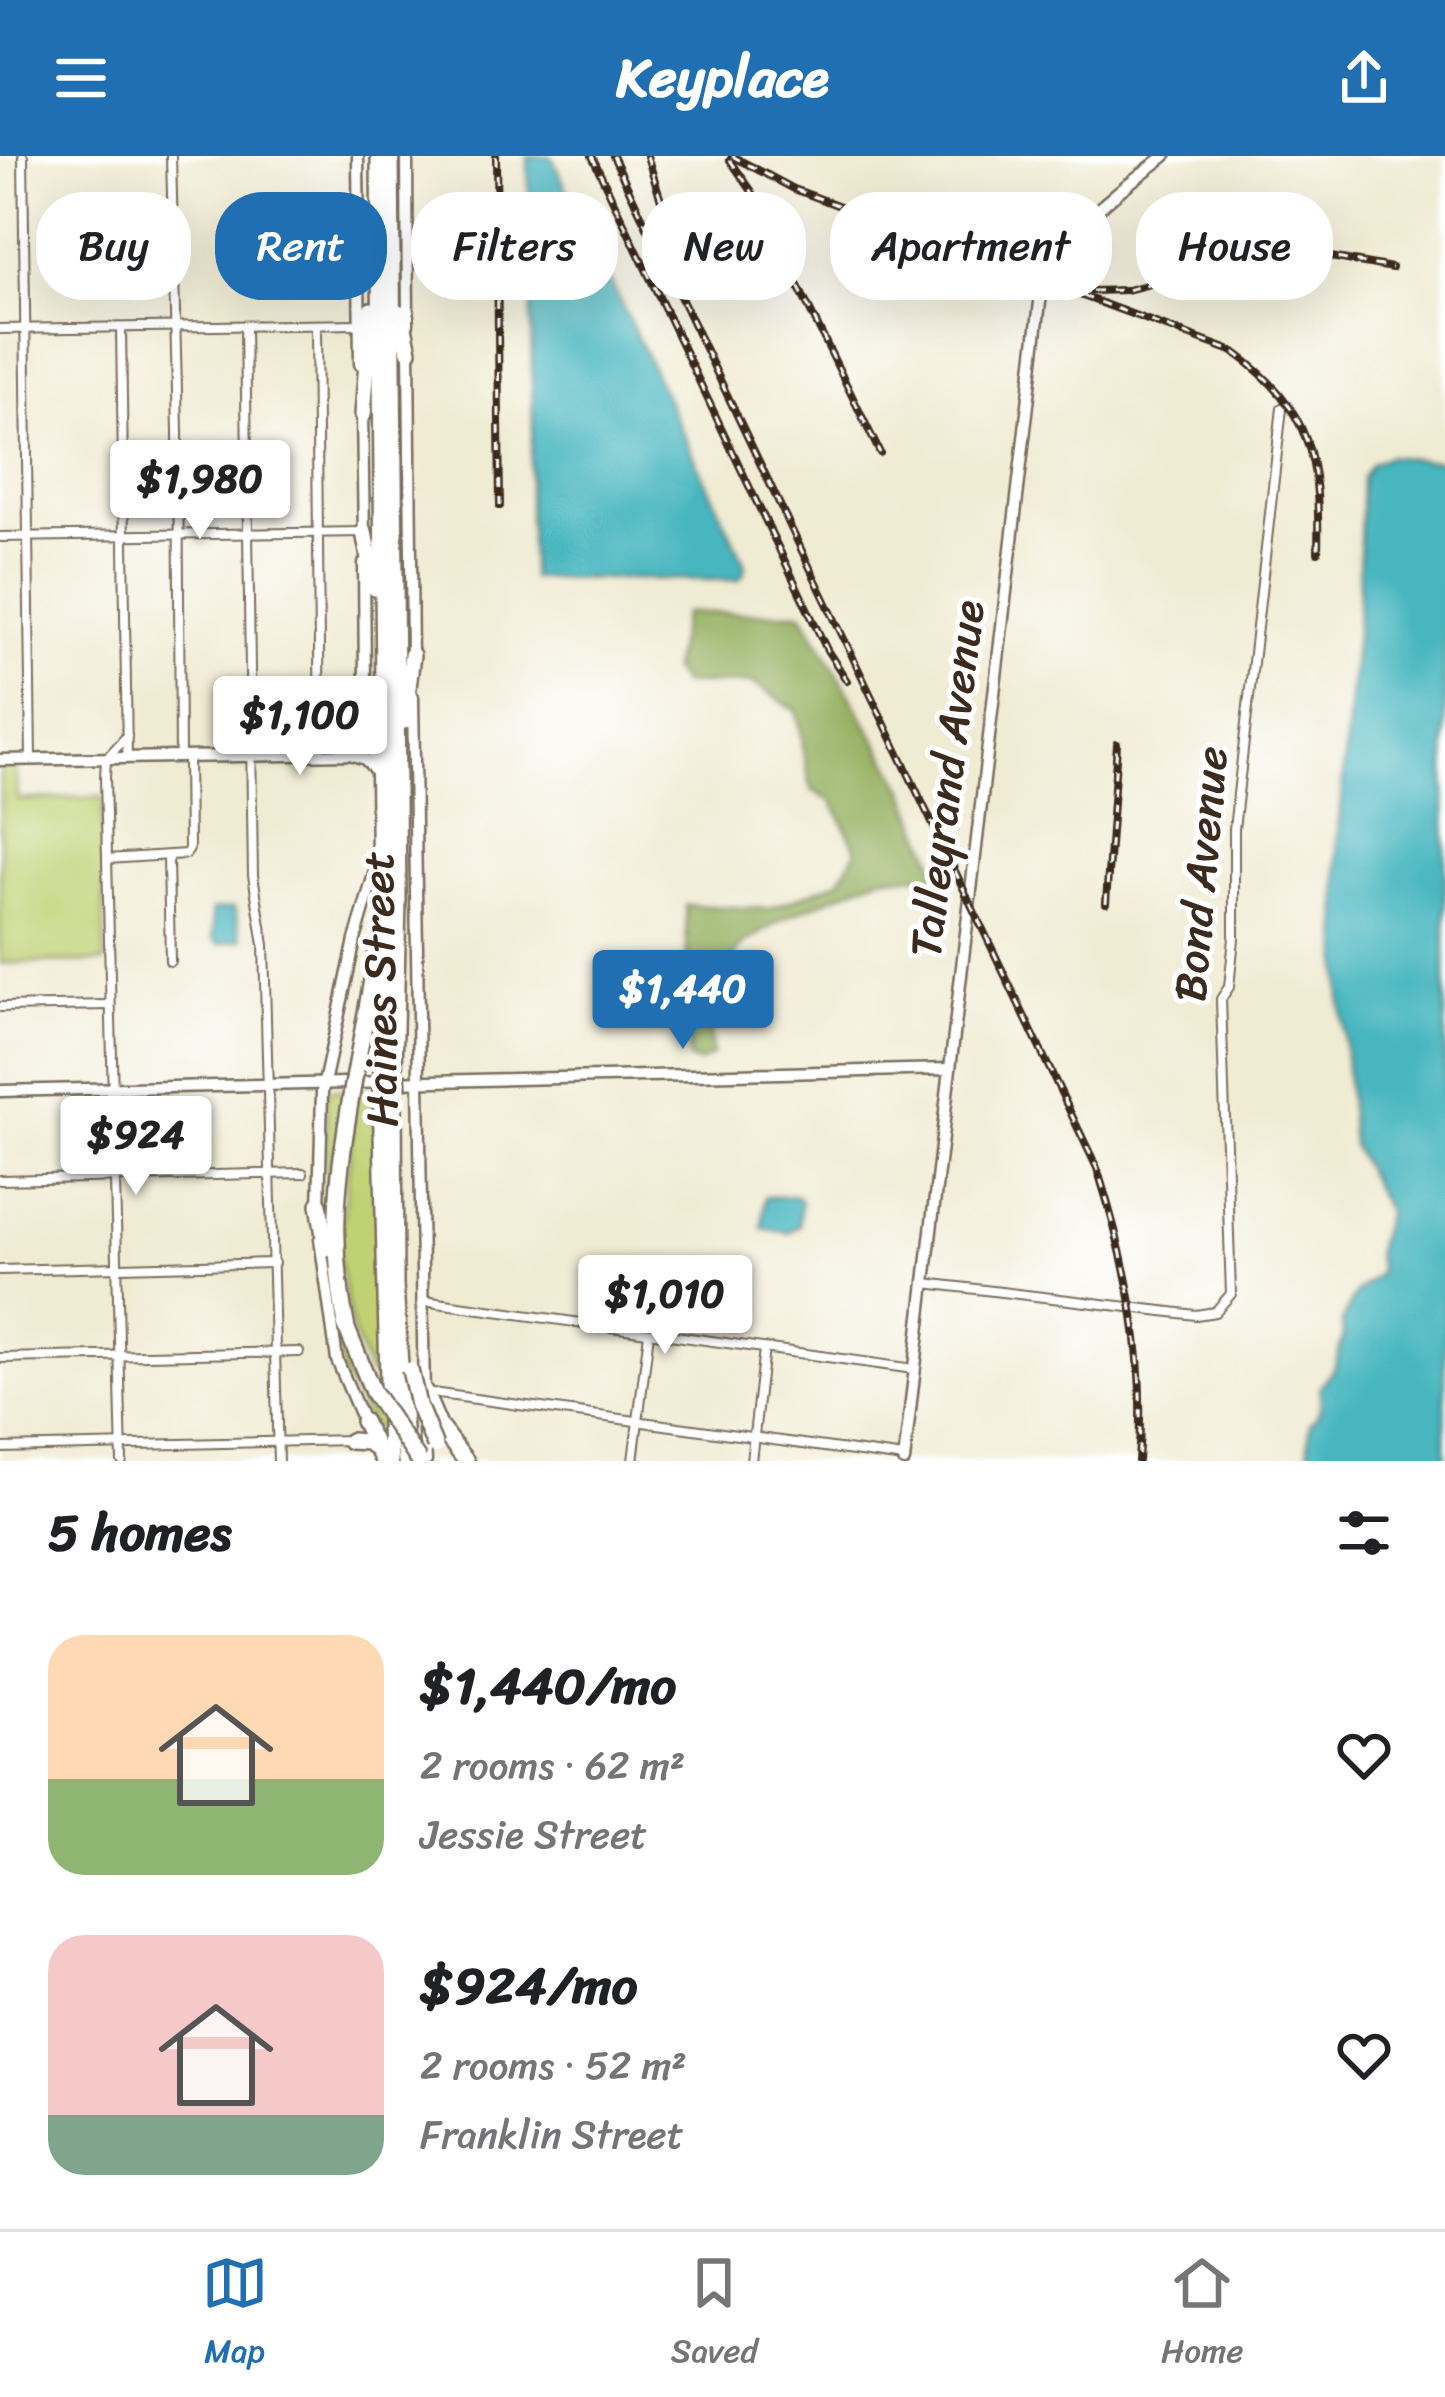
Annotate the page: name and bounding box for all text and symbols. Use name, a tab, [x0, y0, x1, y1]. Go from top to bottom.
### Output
text: Keyplace	[616, 30, 829, 126]
icon: menu	[48, 45, 114, 111]
icon: share	[1331, 45, 1397, 111]
chip: Buy	[36, 192, 191, 300]
chip: Rent	[215, 192, 387, 300]
chip: Filters	[411, 192, 618, 300]
chip: New	[642, 192, 806, 300]
chip: Apartment	[830, 192, 1112, 300]
chip: House	[1136, 192, 1333, 300]
pin: $1,980	[102, 440, 298, 542]
text: $1,980	[137, 444, 263, 513]
street label: Talleyrand Avenue	[885, 596, 1009, 962]
pin: $1,100	[202, 676, 398, 778]
text: $1,100	[240, 680, 360, 749]
street label: Bond Avenue	[1150, 743, 1252, 1005]
street label: Haines Street	[338, 850, 422, 1128]
pin: $1,440	[585, 950, 781, 1052]
text: $1,440	[620, 954, 746, 1023]
pin: $924	[65, 1096, 207, 1198]
text: $924	[87, 1100, 185, 1169]
pin: $1,010	[567, 1255, 763, 1357]
text: $1,010	[605, 1259, 725, 1328]
text: 5 homes	[48, 1488, 231, 1578]
icon: filters	[1331, 1500, 1397, 1566]
text: $1,440/mo	[420, 1641, 676, 1731]
icon: home	[144, 1683, 288, 1827]
icon: heart	[1331, 1722, 1397, 1788]
text: 2 rooms · 62 m²	[420, 1731, 685, 1800]
text: Jessie Street	[420, 1800, 647, 1869]
text: $924/mo	[420, 1941, 637, 2031]
icon: home	[144, 1983, 288, 2127]
icon: heart	[1331, 2022, 1397, 2088]
text: 2 rooms · 52 m²	[420, 2031, 687, 2100]
text: Franklin Street	[420, 2100, 684, 2169]
tab: Map	[202, 2250, 268, 2380]
tab: Saved	[671, 2250, 758, 2380]
tab: Home	[1161, 2250, 1243, 2380]

